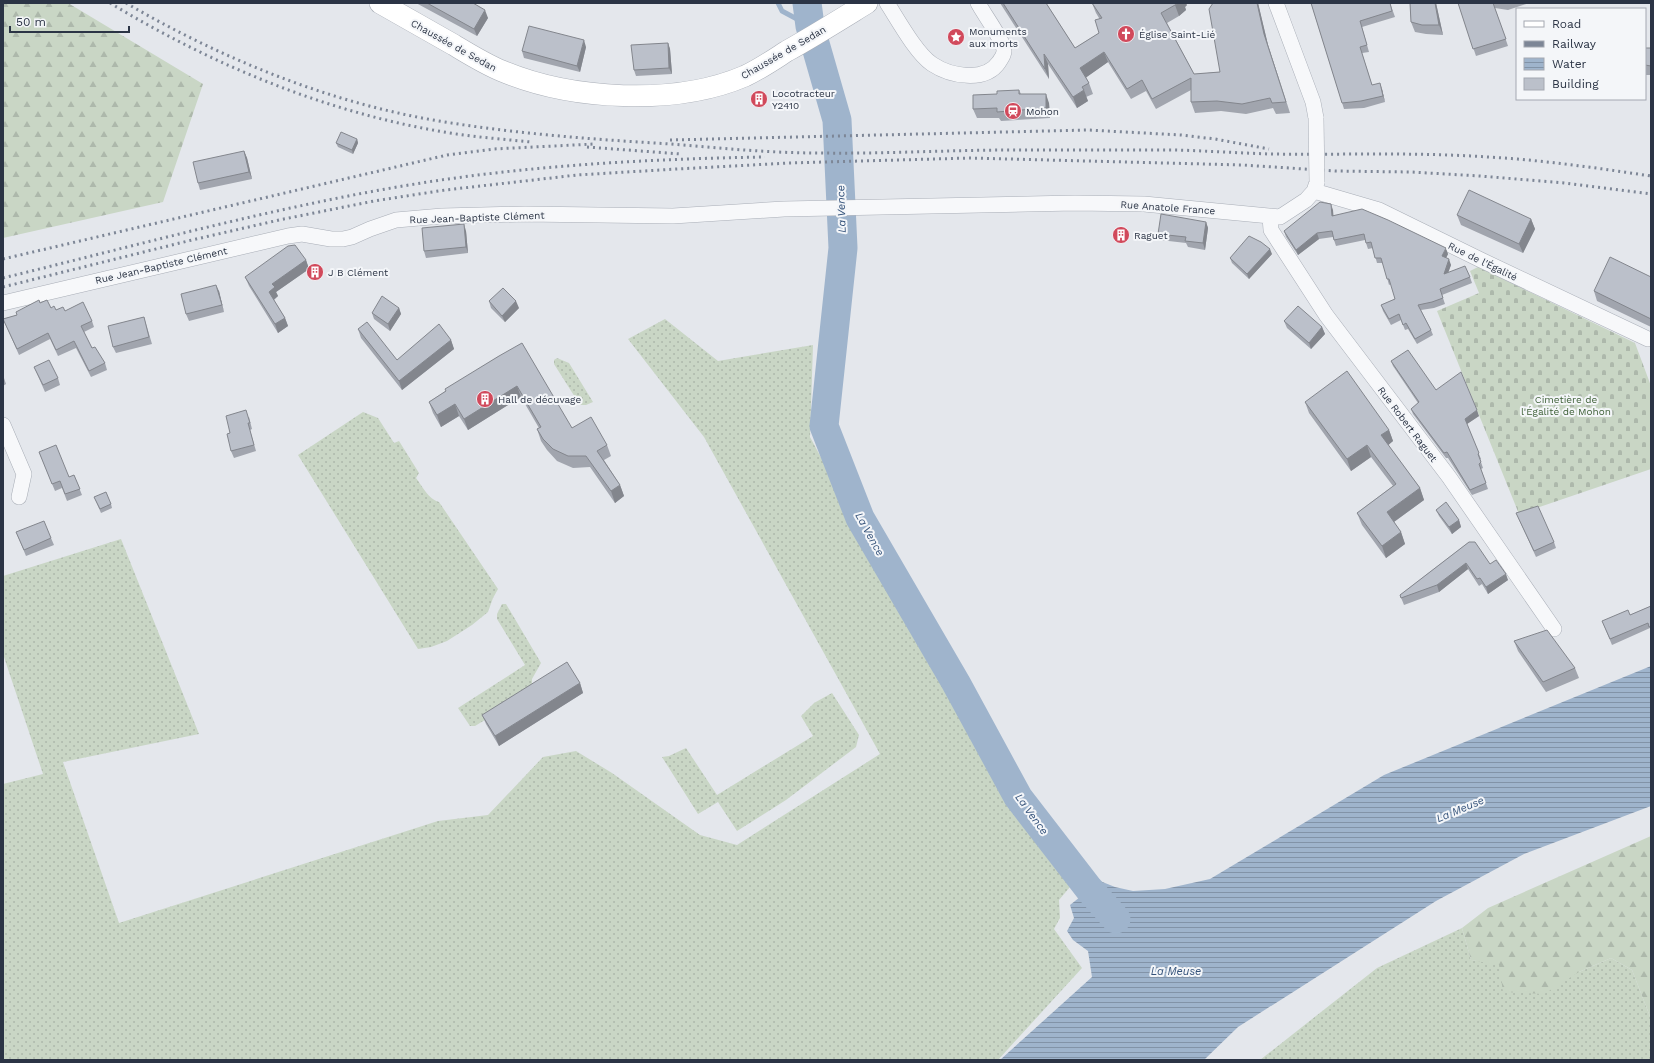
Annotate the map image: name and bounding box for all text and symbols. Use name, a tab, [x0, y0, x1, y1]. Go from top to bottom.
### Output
scale bar	[10, 8, 129, 34]
legend	[1516, 8, 1646, 100]
text: 50 m	[16, 15, 46, 29]
street label: Chaussée de Sedan	[409, 17, 498, 74]
text: Road	[1552, 17, 1581, 31]
street label: Chaussée de Sedan	[739, 24, 828, 81]
church icon: Église Saint-Lié	[1116, 24, 1136, 44]
place label: Monuments aux morts	[969, 26, 1027, 49]
place icon: Monuments aux morts	[946, 27, 966, 47]
place label: Église Saint-Lié	[1139, 29, 1215, 40]
text: Railway	[1552, 37, 1597, 51]
text: Water	[1552, 57, 1587, 71]
text: Building	[1552, 77, 1599, 91]
place label: Locotracteur Y2410	[772, 88, 835, 111]
building icon: Locotracteur Y2410	[749, 89, 769, 109]
station icon: Mohon	[1003, 101, 1023, 121]
place label: Mohon	[1026, 106, 1059, 117]
water label: La Vence	[834, 185, 849, 233]
street label: Rue Anatole France	[1120, 199, 1216, 216]
street label: Rue Jean-Baptiste Clément	[409, 210, 546, 225]
building icon: Raguet	[1111, 225, 1131, 245]
place label: Raguet	[1134, 230, 1168, 241]
street label: Rue de l'Égalité	[1446, 240, 1519, 283]
street label: Rue Jean-Baptiste Clément	[94, 245, 229, 286]
building icon: J B Clément	[305, 262, 325, 282]
place label: J B Clément	[328, 267, 389, 278]
street label: Rue Robert Raguet	[1376, 384, 1440, 465]
building icon: Hall de décuvage	[475, 389, 495, 409]
place label: Hall de décuvage	[498, 394, 581, 405]
park label: Cimetière de l'Égalité de Mohon	[1521, 394, 1611, 417]
water label: La Vence	[852, 510, 887, 558]
water label: La Vence	[1012, 791, 1051, 837]
water label: La Meuse	[1434, 794, 1486, 825]
water label: La Meuse	[1151, 965, 1201, 978]

